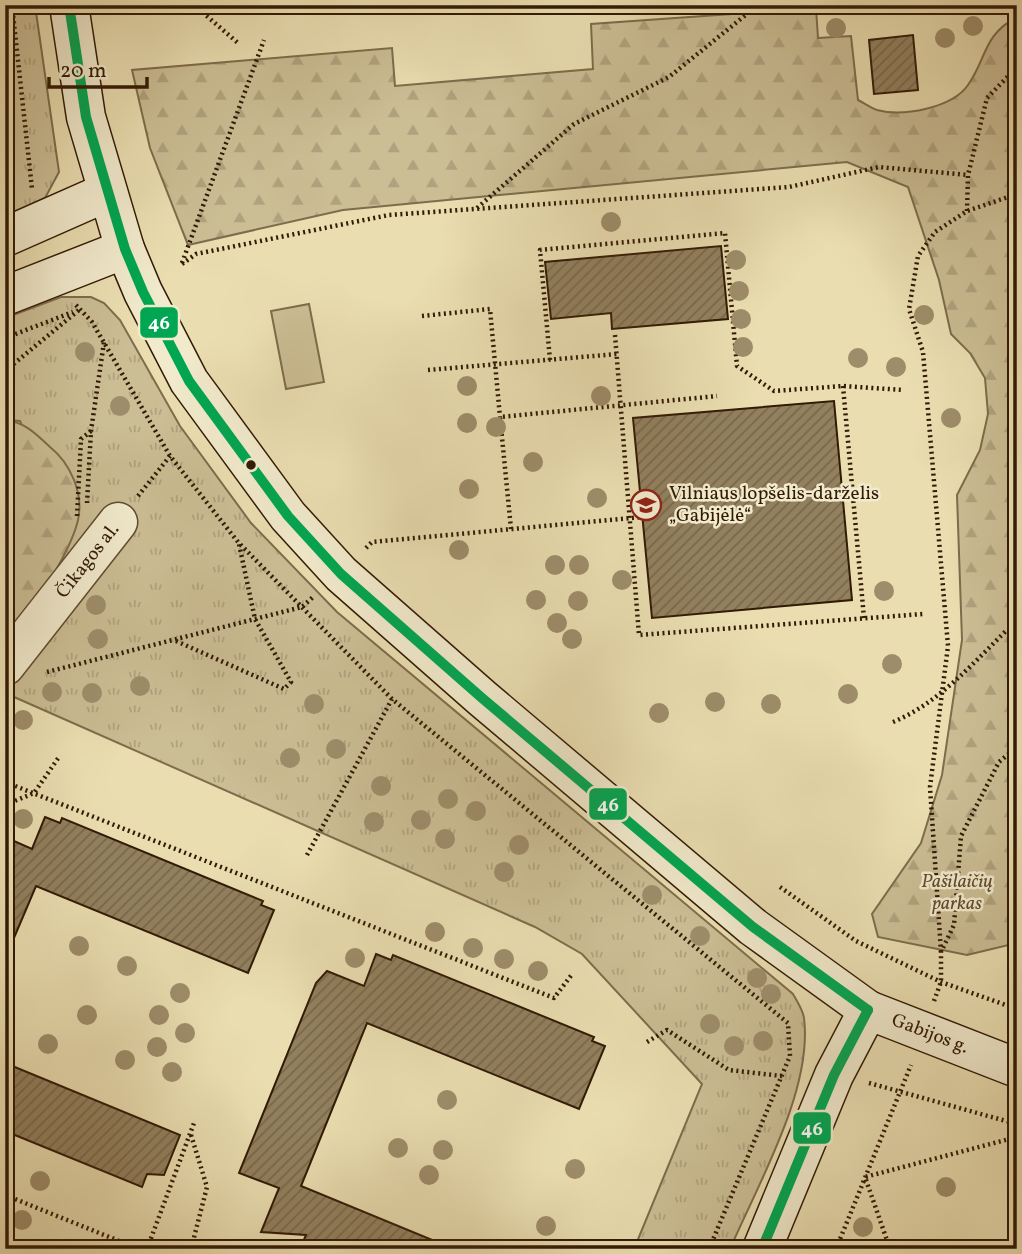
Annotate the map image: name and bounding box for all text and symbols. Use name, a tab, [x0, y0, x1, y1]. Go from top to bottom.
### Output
scale bar	[49, 46, 147, 90]
text: 20 m	[60, 57, 106, 86]
line badge: 46	[139, 306, 179, 339]
text: 46	[148, 311, 170, 337]
unlabelled marker	[244, 458, 258, 472]
place label: Vilniaus lopšelis-darželis „Gabijėlė“	[669, 481, 879, 529]
school or university icon: Vilniaus lopšelis-darželis „Gabijėlė“	[629, 488, 663, 522]
street label: Čikagos al.	[50, 518, 126, 604]
line badge: 46	[588, 787, 628, 821]
text: 46	[597, 793, 619, 819]
park label: Pašilaičių parkas	[921, 869, 993, 917]
street label: Gabijos g.	[888, 1007, 972, 1061]
line badge: 46	[792, 1111, 832, 1145]
text: 46	[801, 1117, 823, 1143]

